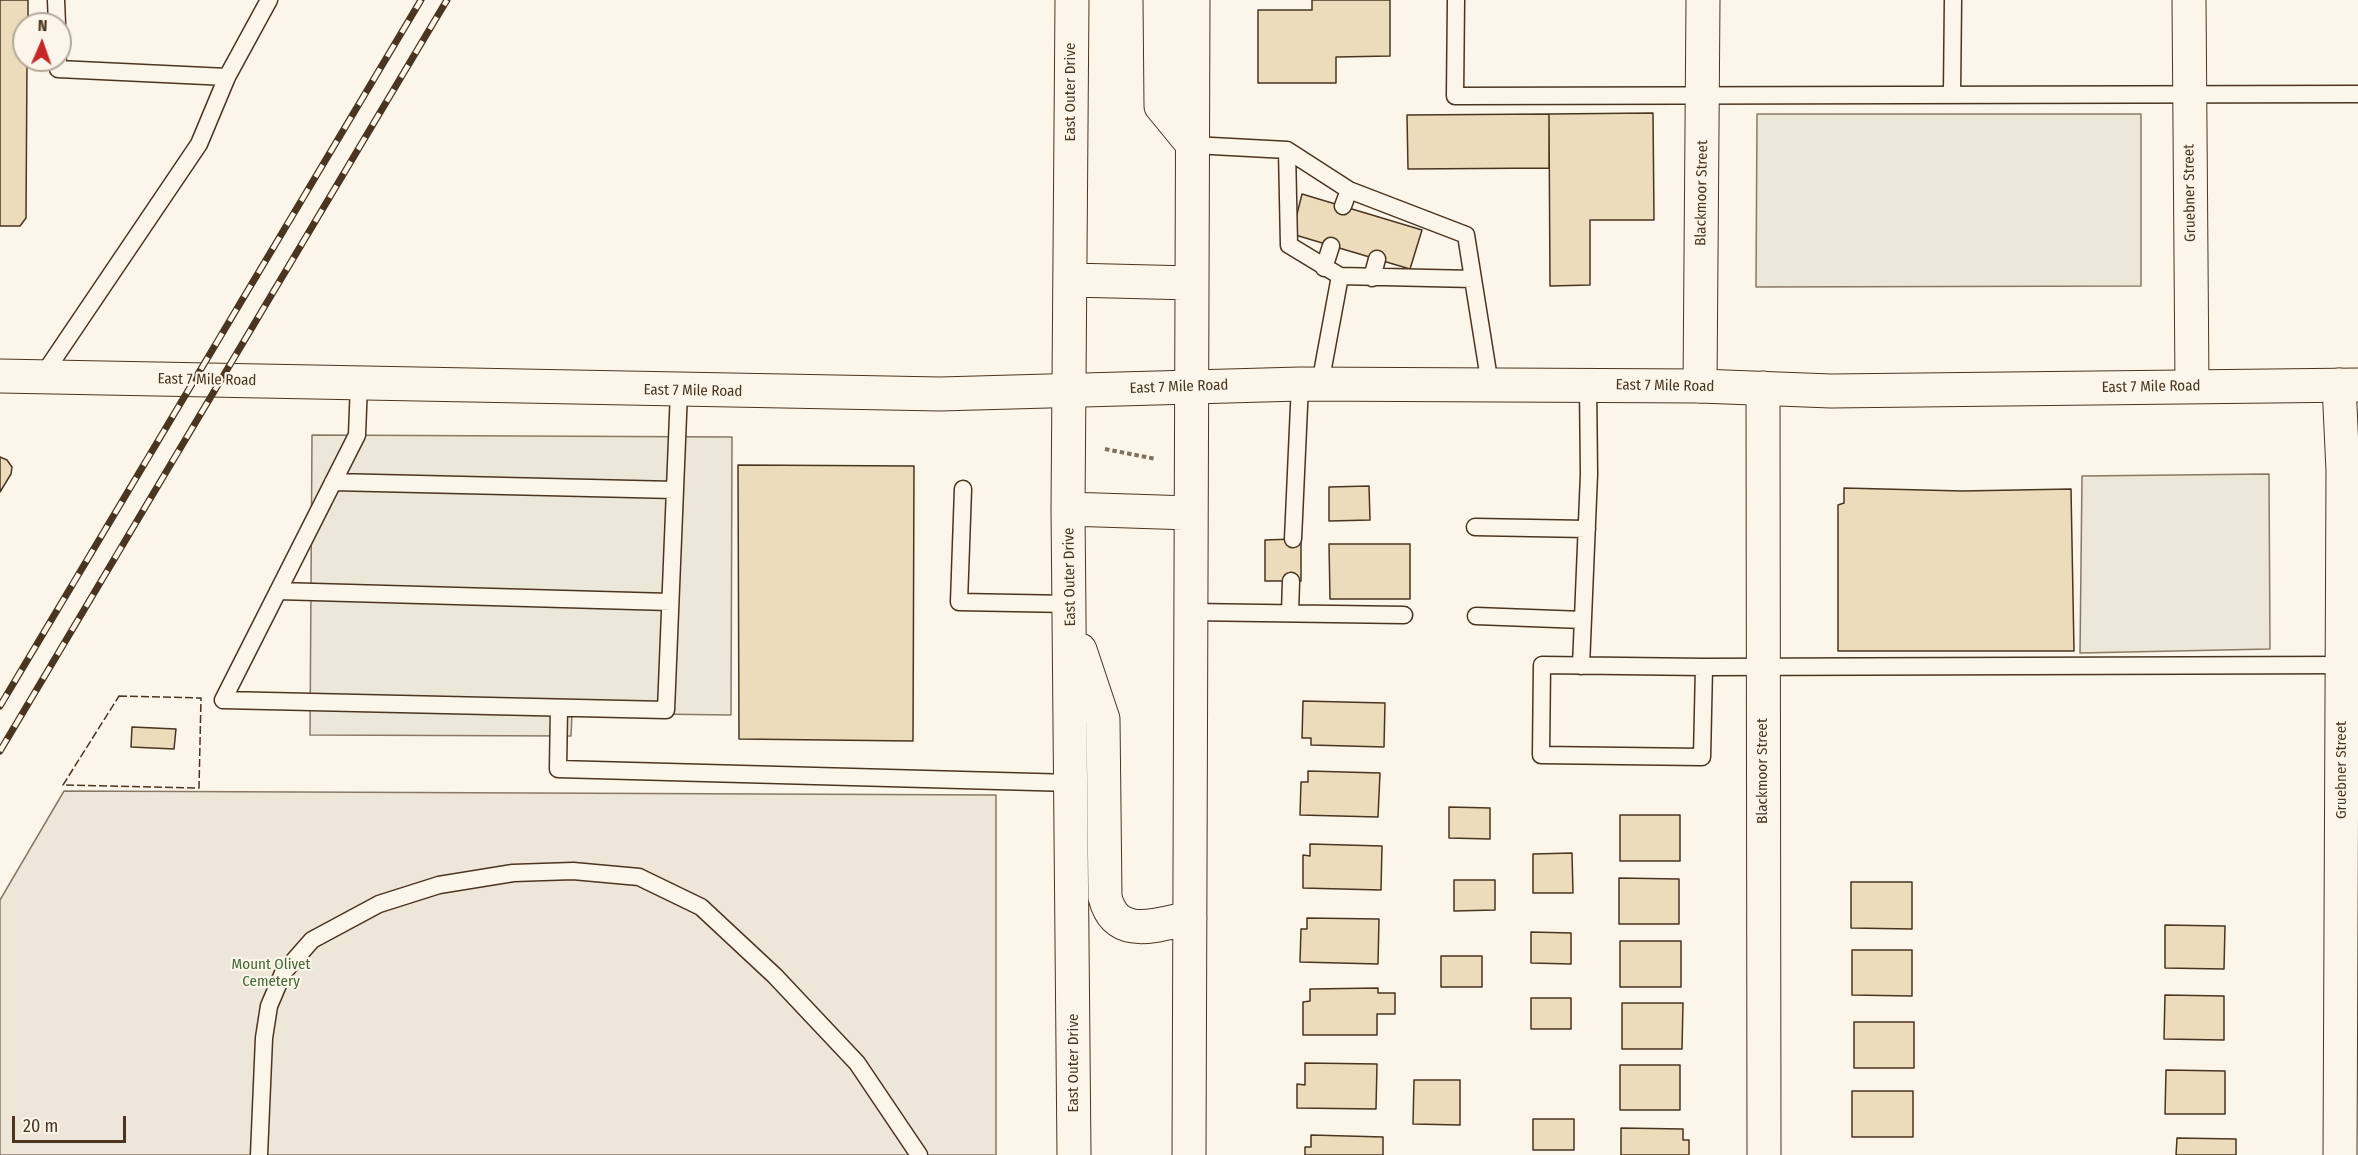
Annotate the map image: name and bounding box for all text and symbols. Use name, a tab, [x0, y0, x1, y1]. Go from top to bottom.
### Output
north arrow	[12, 12, 72, 72]
text: N	[37, 16, 48, 35]
street label: East Outer Drive	[1062, 43, 1080, 141]
street label: Blackmoor Street	[1692, 140, 1712, 246]
street label: Gruebner Street	[2180, 144, 2200, 242]
street label: East 7 Mile Road	[157, 370, 257, 390]
street label: East 7 Mile Road	[1129, 376, 1229, 398]
street label: East 7 Mile Road	[1615, 376, 1715, 396]
street label: East 7 Mile Road	[2101, 377, 2201, 397]
street label: East 7 Mile Road	[643, 381, 743, 401]
street label: East Outer Drive	[1060, 527, 1080, 627]
street label: Blackmoor Street	[1754, 718, 1772, 824]
street label: Gruebner Street	[2333, 721, 2351, 819]
park label: Mount Olivet Cemetery	[232, 956, 310, 991]
street label: East Outer Drive	[1065, 1014, 1083, 1112]
scale bar	[15, 1104, 129, 1142]
text: 20 m	[23, 1115, 58, 1137]

